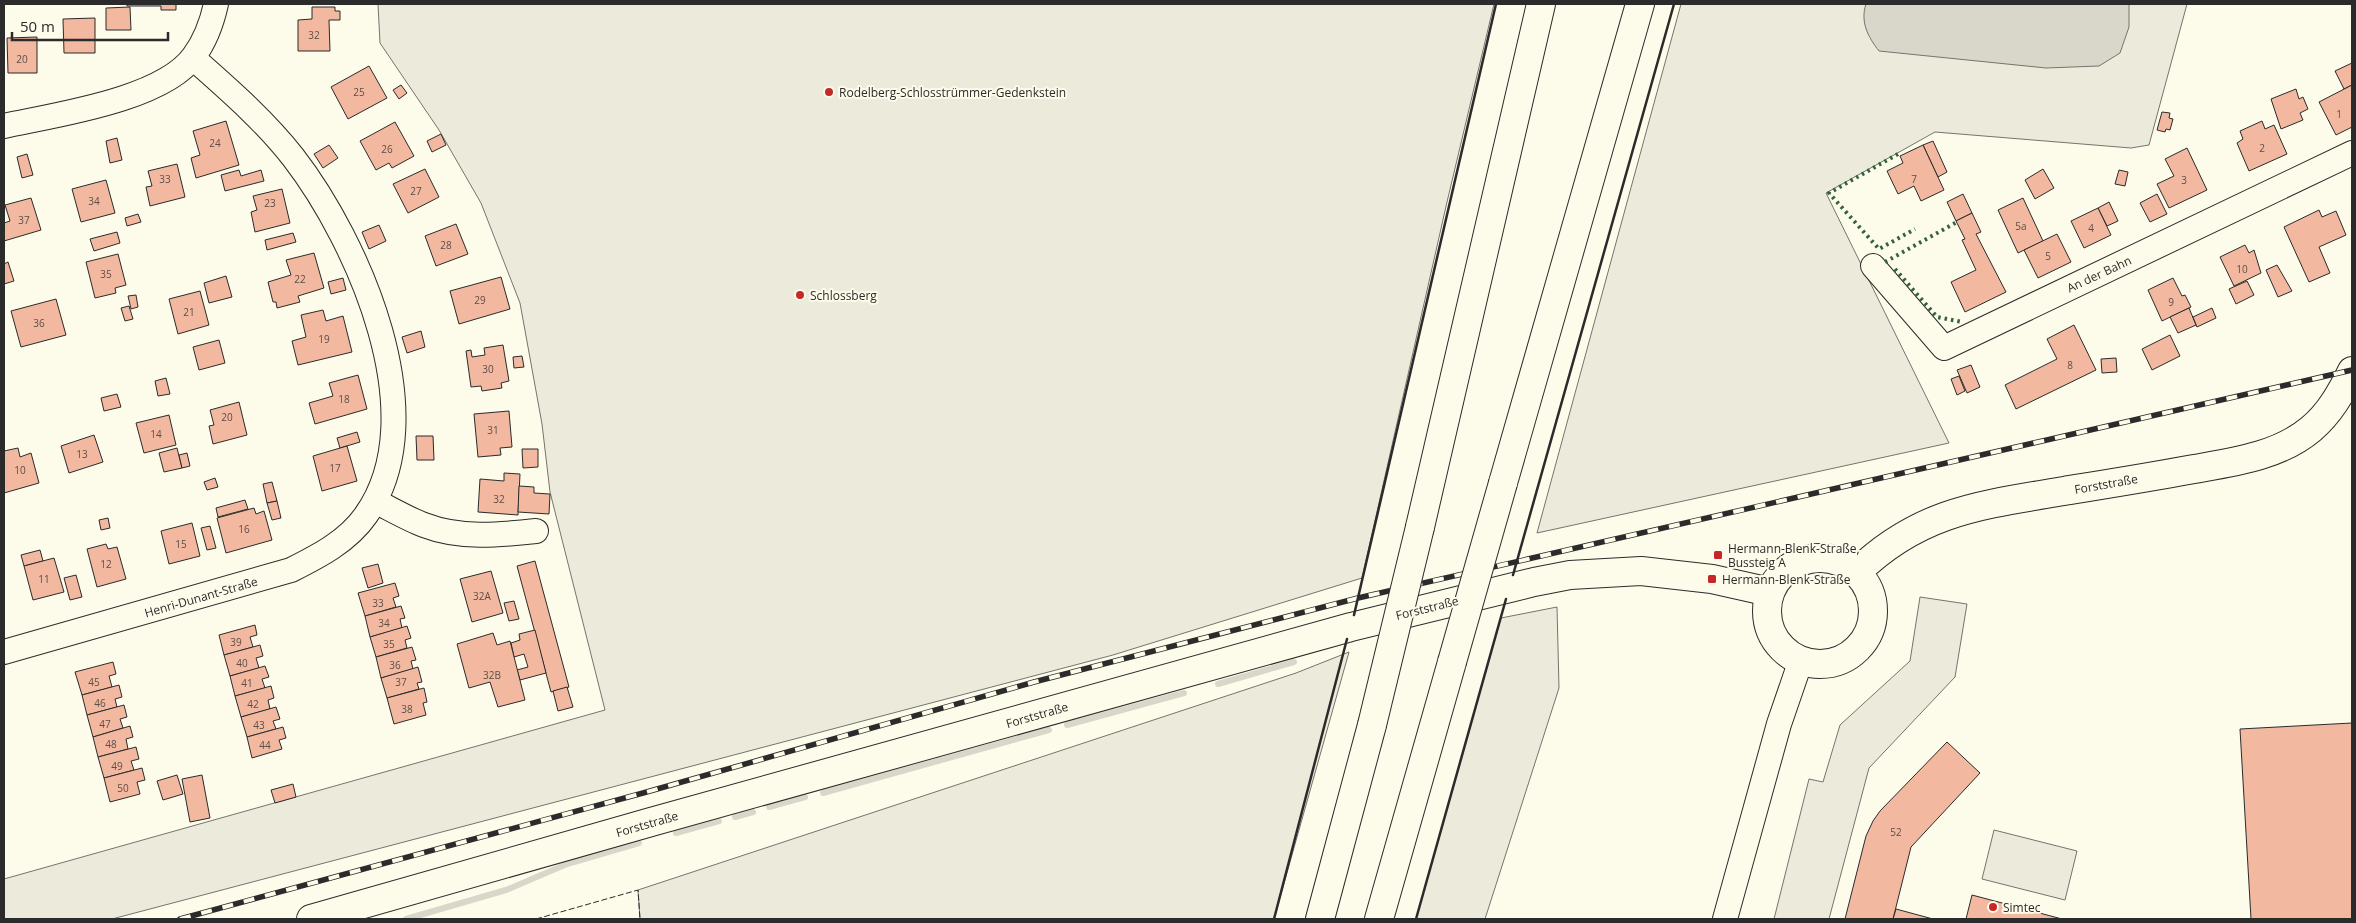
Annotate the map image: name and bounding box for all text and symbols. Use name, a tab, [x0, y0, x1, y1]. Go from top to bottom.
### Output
scale bar	[12, 10, 169, 42]
text: 50 m	[20, 16, 55, 36]
house number: 32	[308, 28, 320, 42]
house number: 20	[16, 52, 28, 66]
place label: Rodelberg-Schlosstrümmer-Gedenkstein	[839, 84, 1066, 101]
house number: 25	[353, 85, 365, 99]
marker: Rodelberg-Schlosstrümmer-Gedenkstein	[823, 86, 835, 98]
house number: 1	[2336, 107, 2342, 121]
house number: 24	[209, 136, 221, 150]
house number: 2	[2259, 141, 2265, 155]
house number: 26	[381, 142, 393, 156]
house number: 33	[159, 172, 171, 186]
house number: 7	[1911, 172, 1917, 186]
house number: 3	[2181, 173, 2187, 187]
house number: 27	[410, 184, 422, 198]
house number: 34	[88, 194, 100, 208]
house number: 23	[264, 196, 276, 210]
house number: 37	[18, 213, 30, 227]
house number: 5a	[2015, 219, 2027, 233]
house number: 4	[2088, 221, 2094, 235]
house number: 28	[440, 238, 452, 252]
house number: 5	[2045, 249, 2051, 263]
street label: An der Bahn	[2064, 252, 2134, 296]
house number: 10	[2236, 262, 2248, 276]
house number: 35	[100, 267, 112, 281]
house number: 22	[294, 272, 306, 286]
place label: Schlossberg	[810, 287, 877, 304]
marker: Schlossberg	[794, 289, 806, 301]
house number: 29	[474, 293, 486, 307]
house number: 9	[2168, 295, 2174, 309]
house number: 21	[183, 305, 195, 319]
house number: 36	[33, 316, 45, 330]
house number: 19	[318, 332, 330, 346]
house number: 8	[2067, 358, 2073, 372]
house number: 30	[482, 362, 494, 376]
house number: 18	[338, 392, 350, 406]
house number: 20	[221, 410, 233, 424]
house number: 31	[487, 423, 499, 437]
house number: 14	[150, 427, 162, 441]
house number: 13	[76, 447, 88, 461]
house number: 17	[329, 461, 341, 475]
house number: 10	[14, 463, 26, 477]
street label: Forststraße	[2073, 470, 2139, 498]
house number: 32	[493, 492, 505, 506]
house number: 16	[238, 522, 250, 536]
house number: 15	[175, 537, 187, 551]
place label: Hermann-Blenk-Straße, Bussteig A	[1728, 540, 1860, 571]
marker: Hermann-Blenk-Straße, Bussteig A	[1712, 549, 1724, 561]
house number: 12	[100, 557, 112, 571]
place label: Hermann-Blenk-Straße	[1722, 571, 1851, 588]
house number: 11	[38, 572, 50, 586]
street label: Henri-Dunant-Straße	[142, 573, 260, 621]
marker: Hermann-Blenk-Straße	[1706, 573, 1718, 585]
house number: 32A	[473, 589, 492, 603]
street label: Forststraße	[1394, 592, 1460, 624]
house number: 33	[372, 596, 384, 610]
house number: 34	[378, 616, 390, 630]
house number: 39	[230, 635, 242, 649]
house number: 35	[383, 637, 395, 651]
house number: 40	[236, 656, 248, 670]
house number: 36	[389, 658, 401, 672]
house number: 32B	[483, 668, 501, 682]
house number: 45	[88, 675, 100, 689]
house number: 37	[395, 675, 407, 689]
house number: 41	[241, 676, 253, 690]
house number: 46	[94, 696, 106, 710]
house number: 42	[247, 697, 259, 711]
street label: Forststraße	[1004, 698, 1070, 732]
house number: 38	[401, 702, 413, 716]
house number: 47	[99, 717, 111, 731]
house number: 43	[253, 718, 265, 732]
house number: 48	[105, 737, 117, 751]
house number: 44	[259, 738, 271, 752]
house number: 49	[111, 759, 123, 773]
house number: 50	[117, 781, 129, 795]
street label: Forststraße	[614, 807, 680, 841]
house number: 52	[1890, 825, 1902, 839]
place label: Simtec	[2003, 899, 2041, 916]
marker: Simtec	[1987, 901, 1999, 913]

